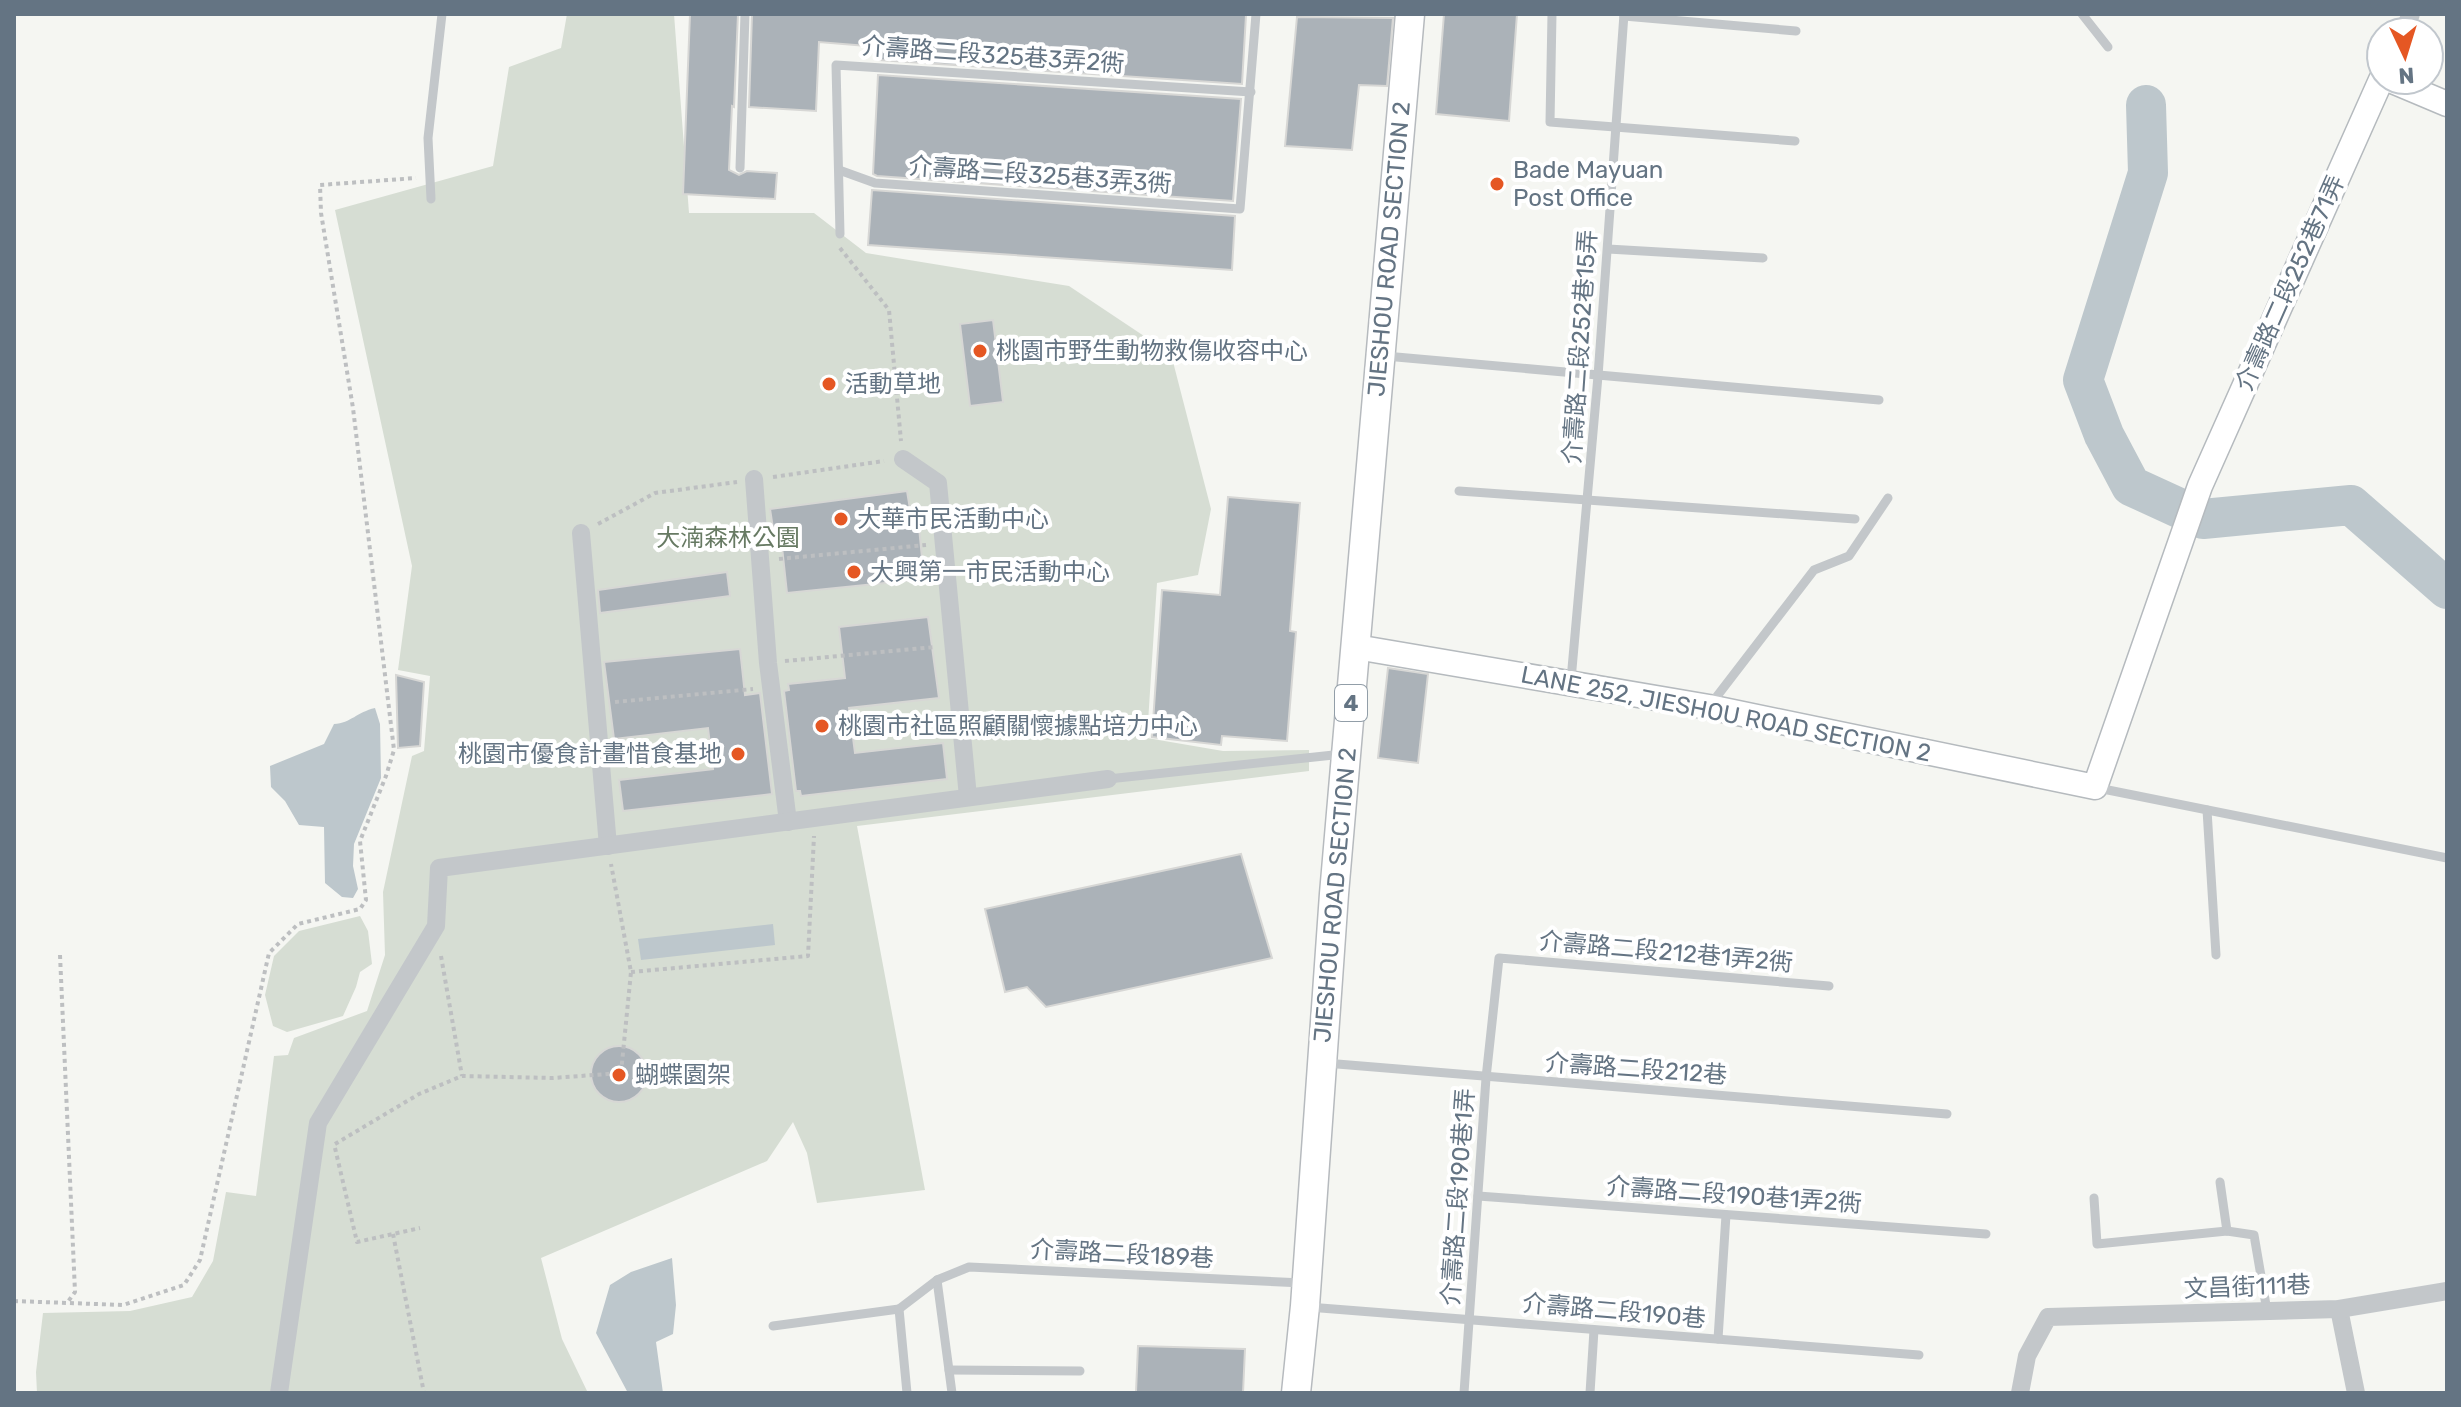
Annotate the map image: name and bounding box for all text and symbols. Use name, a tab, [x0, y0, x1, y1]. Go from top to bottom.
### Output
north arrow	[2365, 16, 2445, 96]
street label: 介壽路二段325巷3弄2衖	[861, 32, 1125, 78]
text: N	[2398, 61, 2415, 89]
street label: JIESHOU ROAD SECTION 2	[1362, 100, 1416, 398]
street label: 介壽路二段325巷3弄3衖	[908, 152, 1172, 198]
place label: Bade Mayuan Post Office	[1513, 156, 1663, 212]
street label: 介壽路二段252巷71弄	[2230, 171, 2350, 395]
marker: Bade Mayuan Post Office	[1488, 175, 1506, 193]
street label: 介壽路二段252巷15弄	[1558, 229, 1602, 465]
place label: 桃園市野生動物救傷收容中心	[996, 337, 1308, 365]
marker: 桃園市野生動物救傷收容中心	[971, 342, 989, 360]
place label: 活動草地	[845, 370, 941, 398]
marker: 活動草地	[820, 375, 838, 393]
place label: 大華市民活動中心	[857, 505, 1049, 533]
marker: 大華市民活動中心	[832, 510, 850, 528]
park label: 大湳森林公園	[656, 524, 800, 552]
place label: 大興第一市民活動中心	[870, 558, 1110, 586]
marker: 大興第一市民活動中心	[845, 563, 863, 581]
street label: LANE 252, JIESHOU ROAD SECTION 2	[1519, 660, 1933, 768]
road number: 4	[1335, 685, 1367, 721]
place label: 桃園市社區照顧關懷據點培力中心	[838, 712, 1198, 740]
marker: 桃園市社區照顧關懷據點培力中心	[813, 717, 831, 735]
place label: 桃園市優食計畫惜食基地	[458, 740, 722, 768]
marker: 桃園市優食計畫惜食基地	[729, 745, 747, 763]
street label: JIESHOU ROAD SECTION 2	[1308, 746, 1362, 1044]
street label: 介壽路二段212巷1弄2衖	[1538, 927, 1794, 977]
street label: 介壽路二段212巷	[1544, 1049, 1728, 1089]
place label: 蝴蝶園架	[635, 1061, 731, 1089]
marker: 蝴蝶園架	[610, 1066, 628, 1084]
street label: 介壽路二段190巷1弄	[1436, 1087, 1480, 1307]
street label: 介壽路二段190巷1弄2衖	[1605, 1172, 1863, 1218]
street label: 介壽路二段189巷	[1030, 1235, 1214, 1273]
street label: 文昌街111巷	[2183, 1271, 2311, 1303]
street label: 介壽路二段190巷	[1521, 1289, 1707, 1333]

